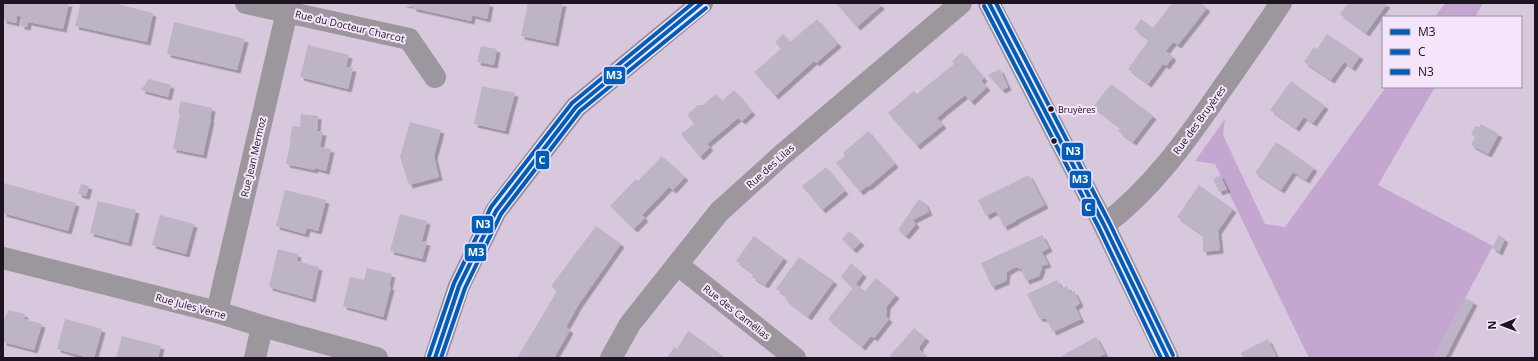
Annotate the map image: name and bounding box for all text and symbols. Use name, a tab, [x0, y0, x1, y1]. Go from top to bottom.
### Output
street label: Rue du Docteur Charcot	[294, 7, 406, 46]
legend	[1382, 16, 1522, 88]
text: M3	[1418, 23, 1436, 40]
text: C	[1418, 43, 1426, 60]
text: N3	[1418, 63, 1434, 80]
line badge: M3	[603, 66, 626, 85]
text: M3	[606, 67, 622, 82]
street label: Rue des Bruyères	[1169, 83, 1229, 157]
place label: Bruyères	[1058, 103, 1096, 116]
marker: Bruyères	[1046, 104, 1056, 114]
street label: Rue Jean Mermoz	[237, 115, 269, 198]
unlabelled marker	[1049, 136, 1059, 146]
street label: Rue des Lilas	[743, 141, 797, 191]
line badge: N3	[1061, 142, 1084, 161]
text: N3	[1065, 143, 1081, 158]
line badge: C	[535, 150, 550, 170]
text: C	[538, 152, 546, 167]
line badge: M3	[1069, 170, 1092, 189]
text: M3	[1072, 171, 1088, 186]
line badge: C	[1081, 198, 1096, 217]
text: C	[1084, 199, 1092, 214]
line badge: N3	[471, 215, 494, 234]
text: N3	[475, 216, 491, 231]
line badge: M3	[464, 243, 487, 262]
text: M3	[468, 244, 484, 259]
street label: Rue des Camélias	[700, 281, 774, 343]
street label: Rue Jules Verne	[154, 290, 228, 322]
north arrow	[1482, 305, 1522, 345]
text: N	[1484, 321, 1499, 330]

